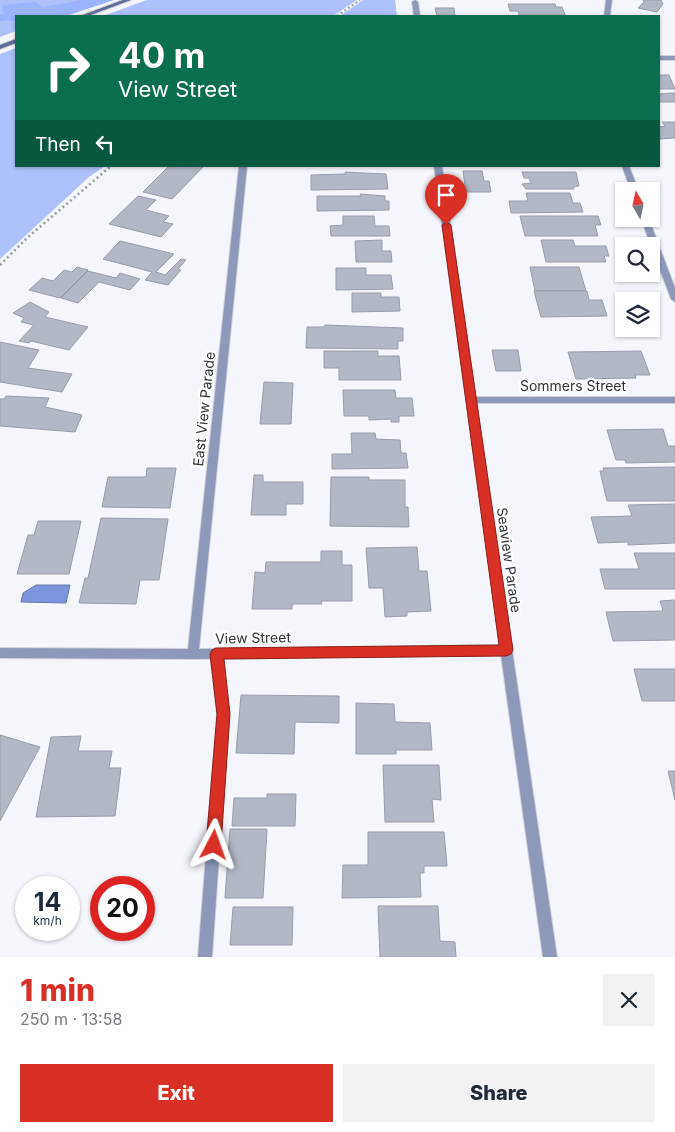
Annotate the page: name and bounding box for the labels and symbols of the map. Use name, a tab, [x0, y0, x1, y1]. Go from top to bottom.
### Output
pin	[425, 174, 467, 225]
north arrow	[615, 182, 660, 228]
street label: East View Parade	[189, 351, 218, 467]
street label: Sommers Street	[520, 377, 627, 394]
street label: Seaview Parade	[494, 506, 525, 614]
street label: View Street	[215, 628, 291, 647]
position arrow	[187, 818, 239, 870]
speed limit sign: 20	[90, 876, 155, 941]

